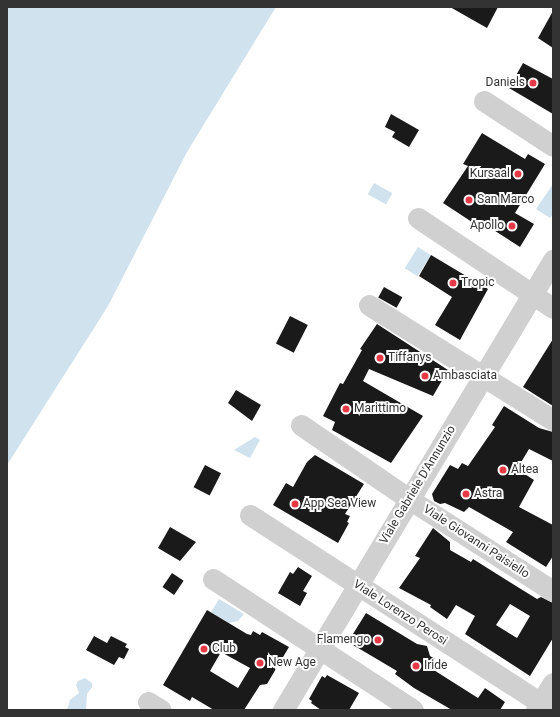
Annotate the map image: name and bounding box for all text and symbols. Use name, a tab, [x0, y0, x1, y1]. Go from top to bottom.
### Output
place label: Daniels	[486, 76, 525, 90]
marker: Daniels	[528, 78, 538, 88]
place label: Kursaal	[470, 167, 510, 181]
marker: Kursaal	[513, 169, 523, 179]
place label: San Marco	[477, 193, 534, 207]
marker: San Marco	[464, 195, 474, 205]
place label: Apollo	[470, 219, 504, 233]
marker: Apollo	[507, 221, 517, 231]
place label: Tropic	[461, 276, 494, 290]
marker: Tropic	[448, 278, 458, 288]
place label: Tiffanys	[388, 351, 431, 365]
marker: Tiffanys	[375, 353, 385, 363]
place label: Ambasciata	[433, 369, 497, 383]
marker: Ambasciata	[420, 371, 430, 381]
place label: Marittimo	[354, 402, 406, 416]
marker: Marittimo	[341, 404, 351, 414]
street label: Viale Gabriele D'Annunzio	[377, 423, 459, 547]
place label: Altea	[511, 463, 539, 477]
marker: Altea	[498, 465, 508, 475]
place label: Astra	[474, 487, 502, 501]
marker: Astra	[461, 489, 471, 499]
place label: App Sea View	[303, 497, 376, 511]
marker: App Sea View	[290, 499, 300, 509]
street label: Viale Giovanni Paisiello	[420, 502, 532, 582]
street label: Viale Lorenzo Perosi	[350, 577, 450, 649]
place label: Flamengo	[317, 633, 370, 647]
marker: Flamengo	[373, 635, 383, 645]
place label: Club	[212, 642, 236, 656]
marker: Club	[199, 644, 209, 654]
place label: New Age	[268, 656, 316, 670]
marker: New Age	[255, 658, 265, 668]
place label: Iride	[424, 659, 447, 673]
marker: Iride	[411, 661, 421, 671]

